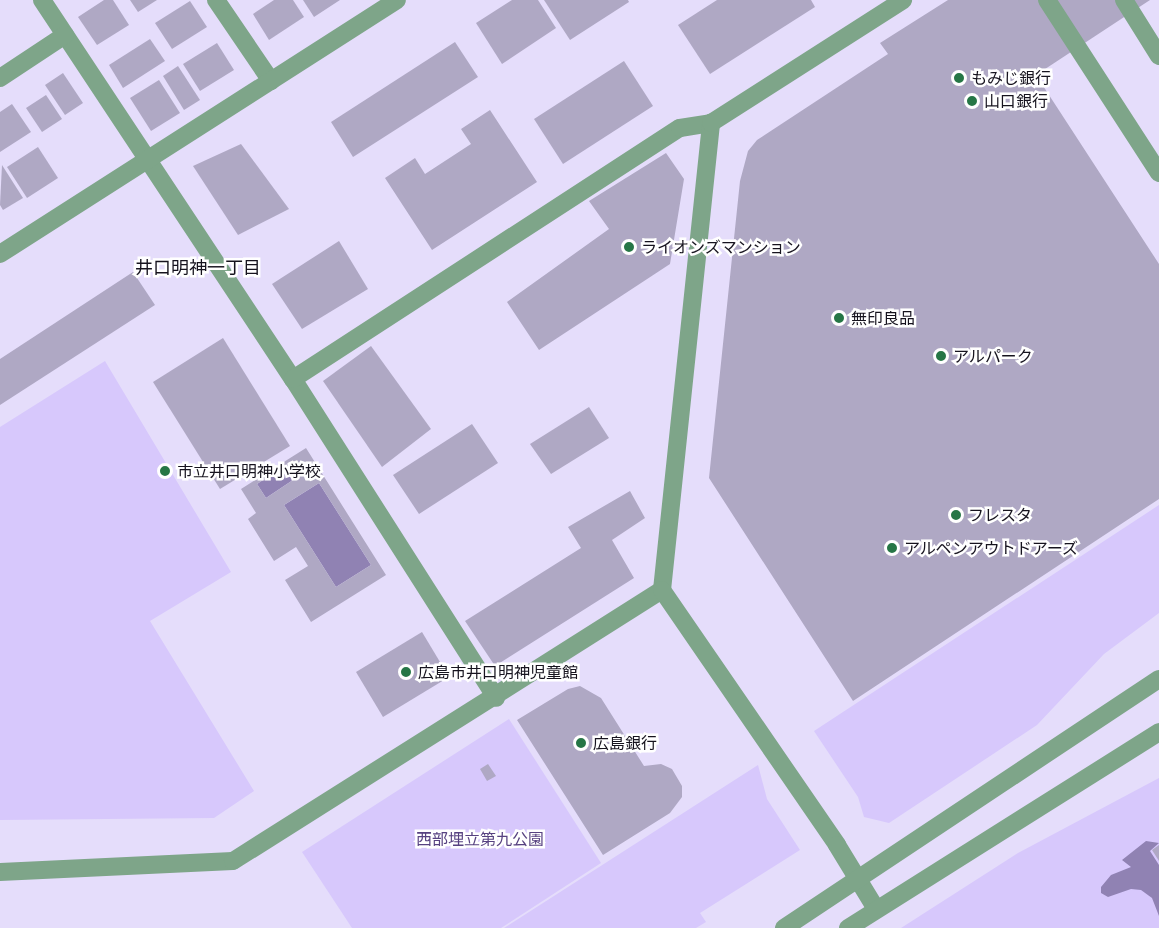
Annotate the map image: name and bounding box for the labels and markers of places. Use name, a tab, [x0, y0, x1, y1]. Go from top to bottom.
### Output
place label: もみじ銀行	[971, 68, 1051, 88]
marker: もみじ銀行	[952, 71, 966, 85]
place label: 山口銀行	[984, 91, 1048, 111]
marker: 山口銀行	[965, 94, 979, 108]
place label: ライオンズマンション	[641, 237, 801, 257]
marker: ライオンズマンション	[622, 240, 636, 254]
place label: 無印良品	[851, 308, 915, 328]
marker: 無印良品	[832, 311, 846, 325]
place label: アルパーク	[953, 346, 1033, 366]
marker: アルパーク	[934, 349, 948, 363]
place label: 市立井口明神小学校	[177, 461, 321, 481]
marker: 市立井口明神小学校	[158, 464, 172, 478]
place label: フレスタ	[968, 505, 1032, 525]
marker: フレスタ	[949, 508, 963, 522]
place label: アルペンアウトドアーズ	[904, 538, 1079, 558]
marker: アルペンアウトドアーズ	[885, 541, 899, 555]
place label: 広島市井口明神児童館	[418, 662, 578, 682]
marker: 広島市井口明神児童館	[399, 665, 413, 679]
place label: 広島銀行	[593, 733, 657, 753]
marker: 広島銀行	[574, 736, 588, 750]

